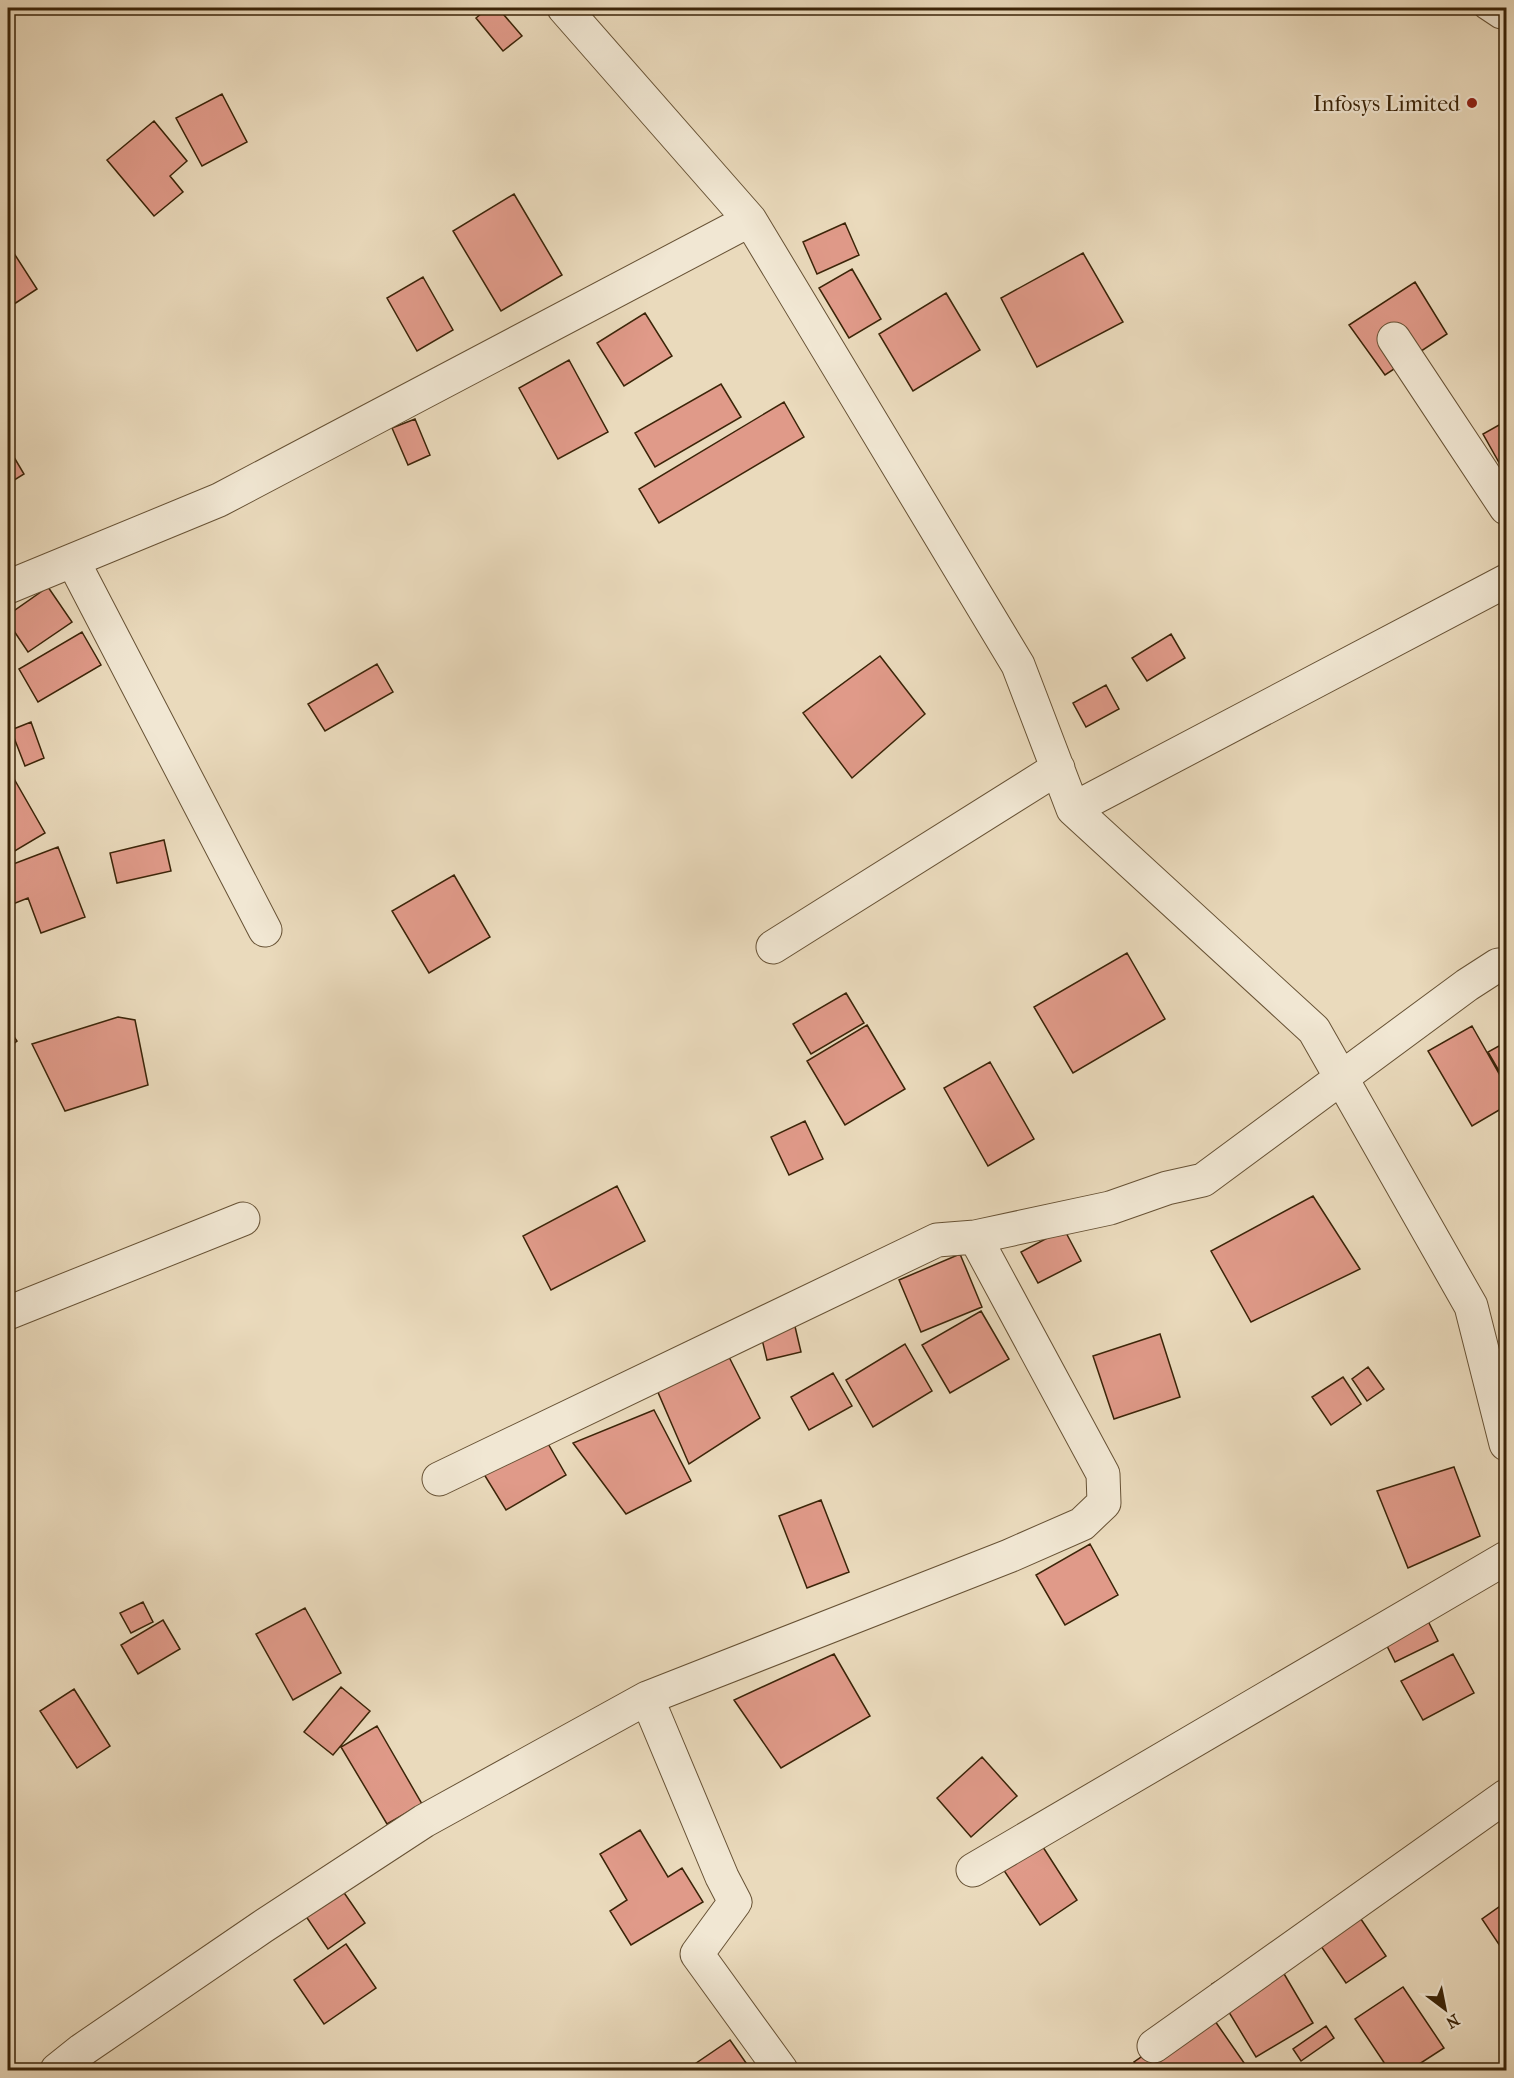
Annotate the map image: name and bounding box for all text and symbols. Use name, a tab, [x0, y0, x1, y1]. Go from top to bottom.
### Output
place label: Infosys Limited	[1313, 91, 1461, 117]
marker: Infosys Limited	[1465, 96, 1479, 110]
north arrow	[1415, 1979, 1475, 2039]
text: N	[1442, 2010, 1463, 2033]

